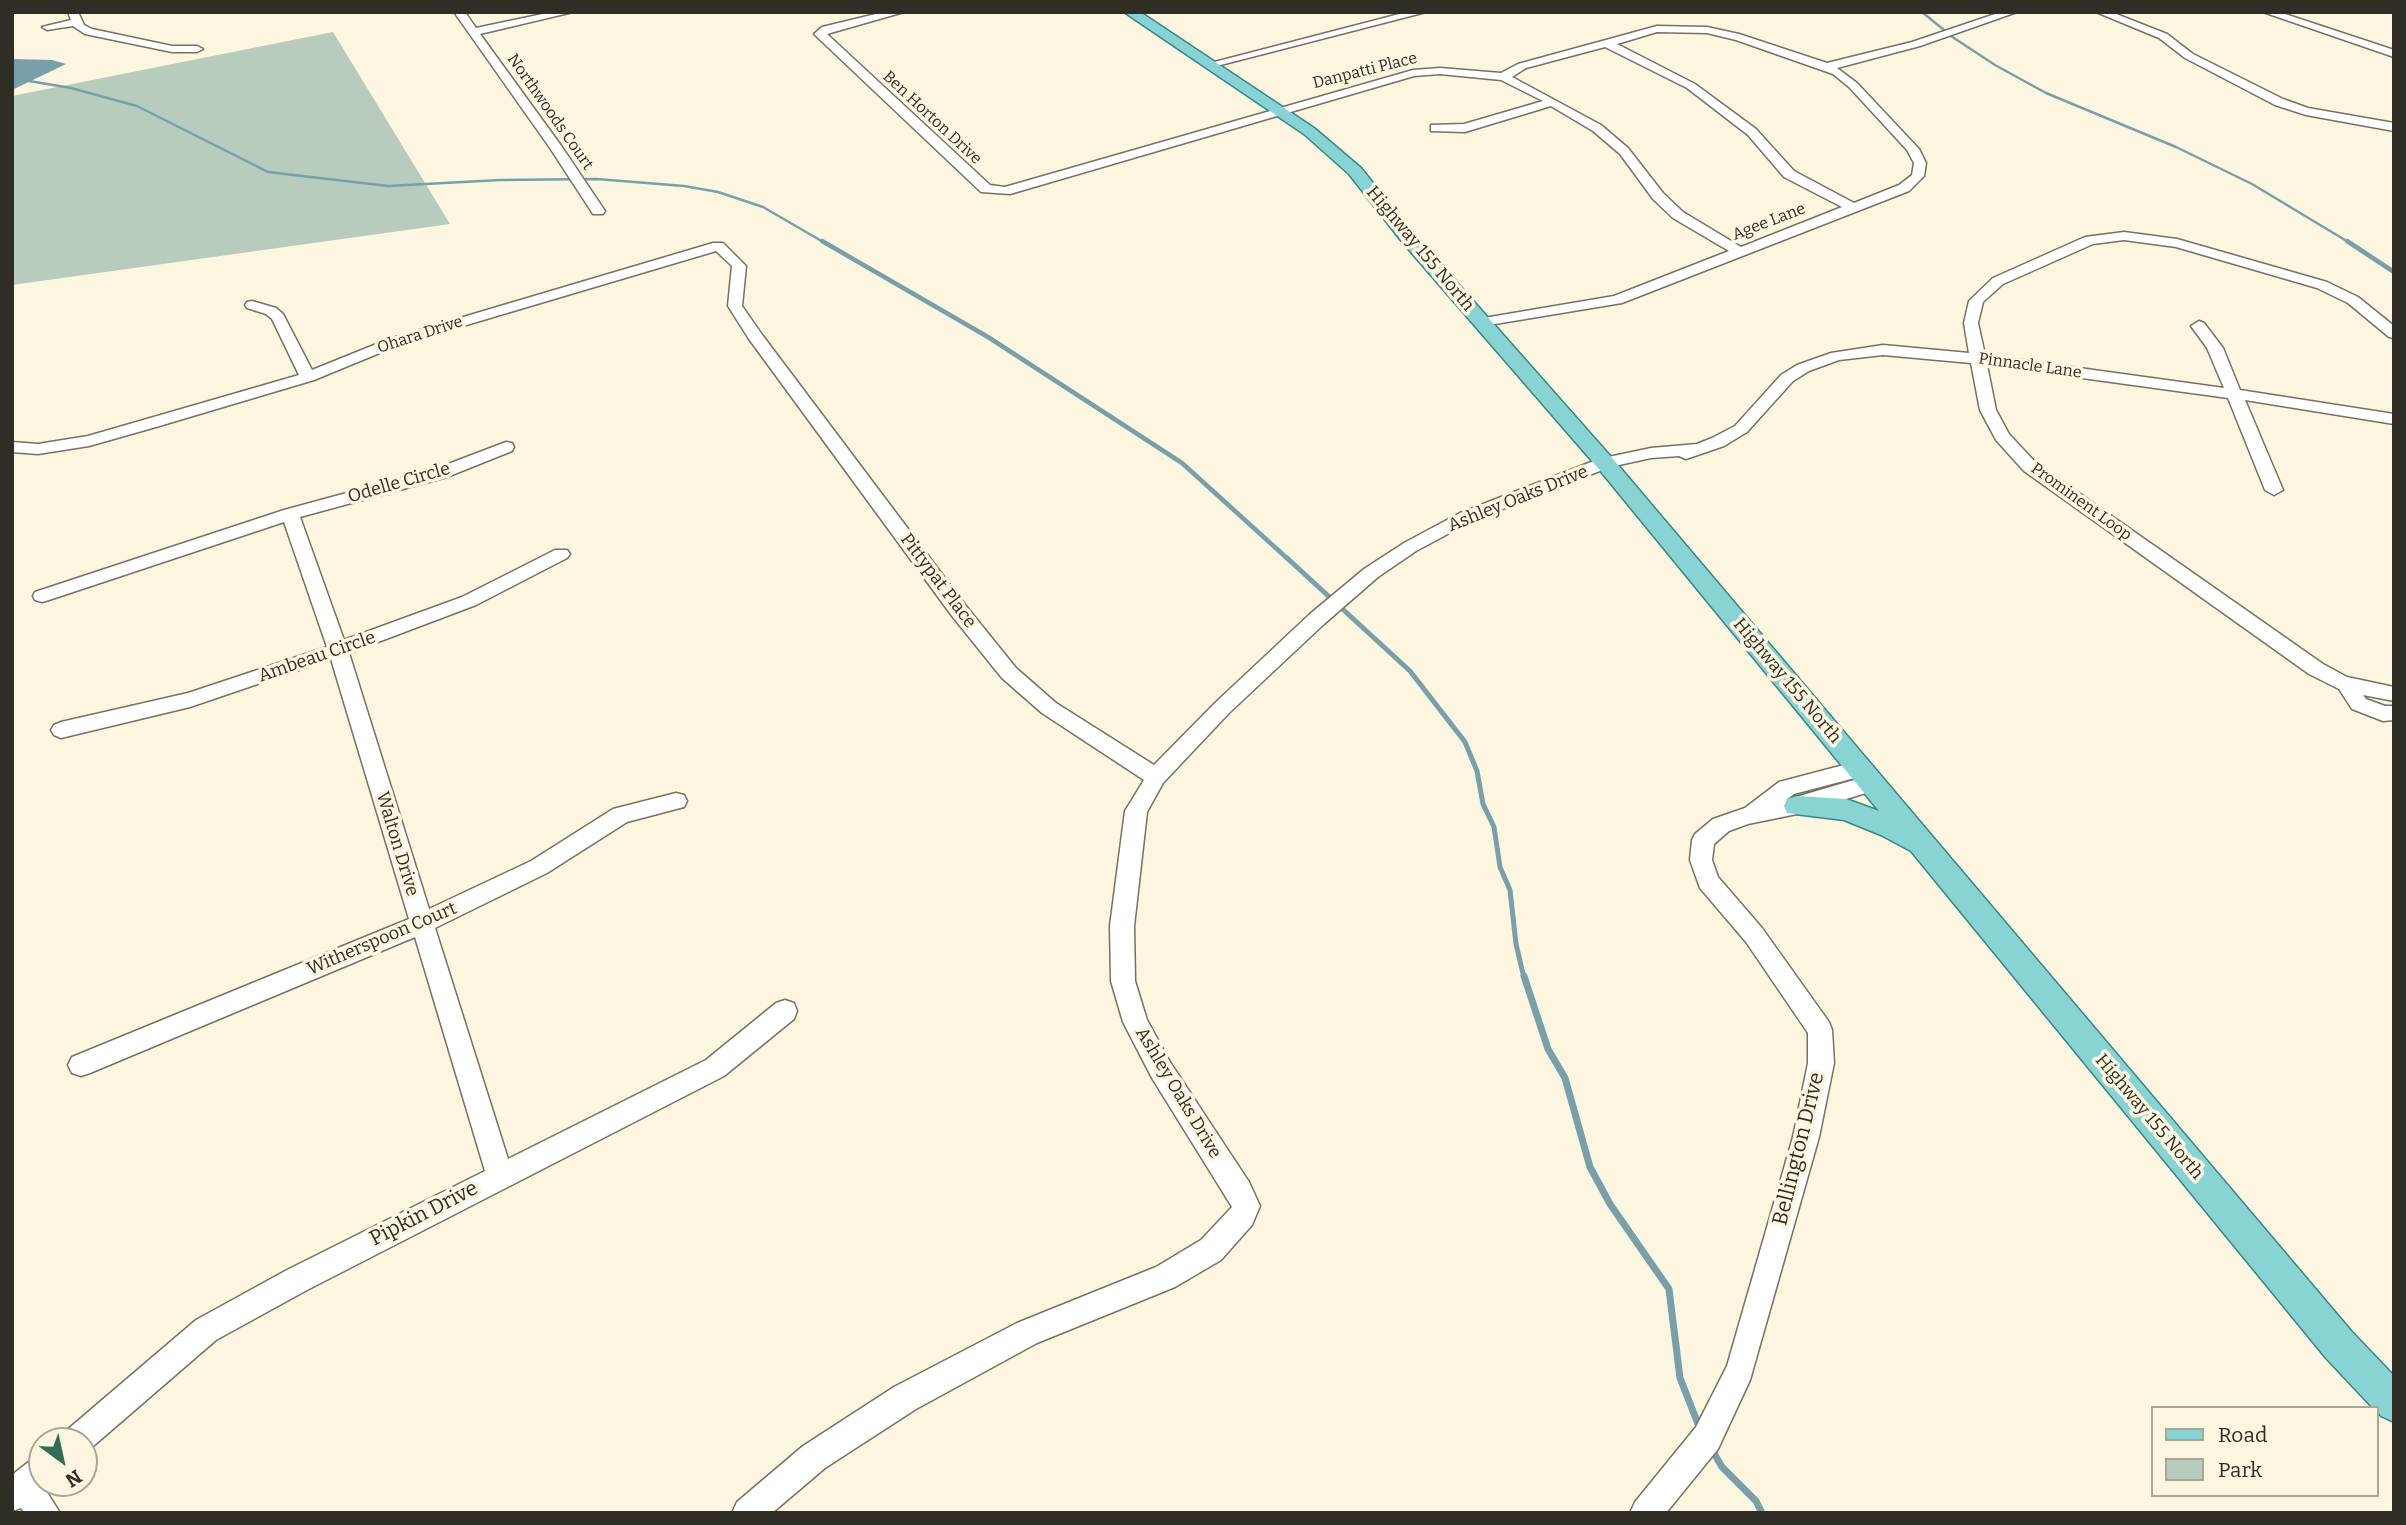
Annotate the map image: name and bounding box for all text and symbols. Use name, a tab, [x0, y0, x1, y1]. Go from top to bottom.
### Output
street label: Danpatti Place	[1311, 49, 1419, 93]
street label: Northwoods Court	[503, 50, 597, 174]
street label: Ben Horton Drive	[878, 67, 986, 169]
street label: Highway 155 North	[1361, 182, 1479, 316]
street label: Agee Lane	[1730, 199, 1808, 245]
street label: Ohara Drive	[375, 312, 465, 358]
street label: Pinnacle Lane	[1977, 349, 2083, 383]
street label: Odelle Circle	[345, 458, 453, 508]
street label: Prominent Loop	[2027, 459, 2135, 545]
street label: Ashley Oaks Drive	[1445, 461, 1591, 537]
street label: Pittypat Place	[895, 529, 981, 633]
street label: Highway 155 North	[1728, 614, 1846, 748]
street label: Ambeau Circle	[256, 627, 378, 687]
street label: Walton Drive	[371, 789, 423, 899]
street label: Witherspoon Court	[304, 898, 460, 980]
street label: Ashley Oaks Drive	[1130, 1024, 1226, 1162]
street label: Highway 155 North	[2090, 1050, 2208, 1184]
street label: Bellington Drive	[1768, 1070, 1830, 1228]
street label: Pipkin Drive	[366, 1176, 482, 1252]
legend	[2150, 1406, 2378, 1497]
text: Road	[2218, 1422, 2267, 1448]
north arrow	[28, 1427, 98, 1497]
text: Park	[2218, 1457, 2262, 1483]
text: N	[61, 1465, 86, 1492]

